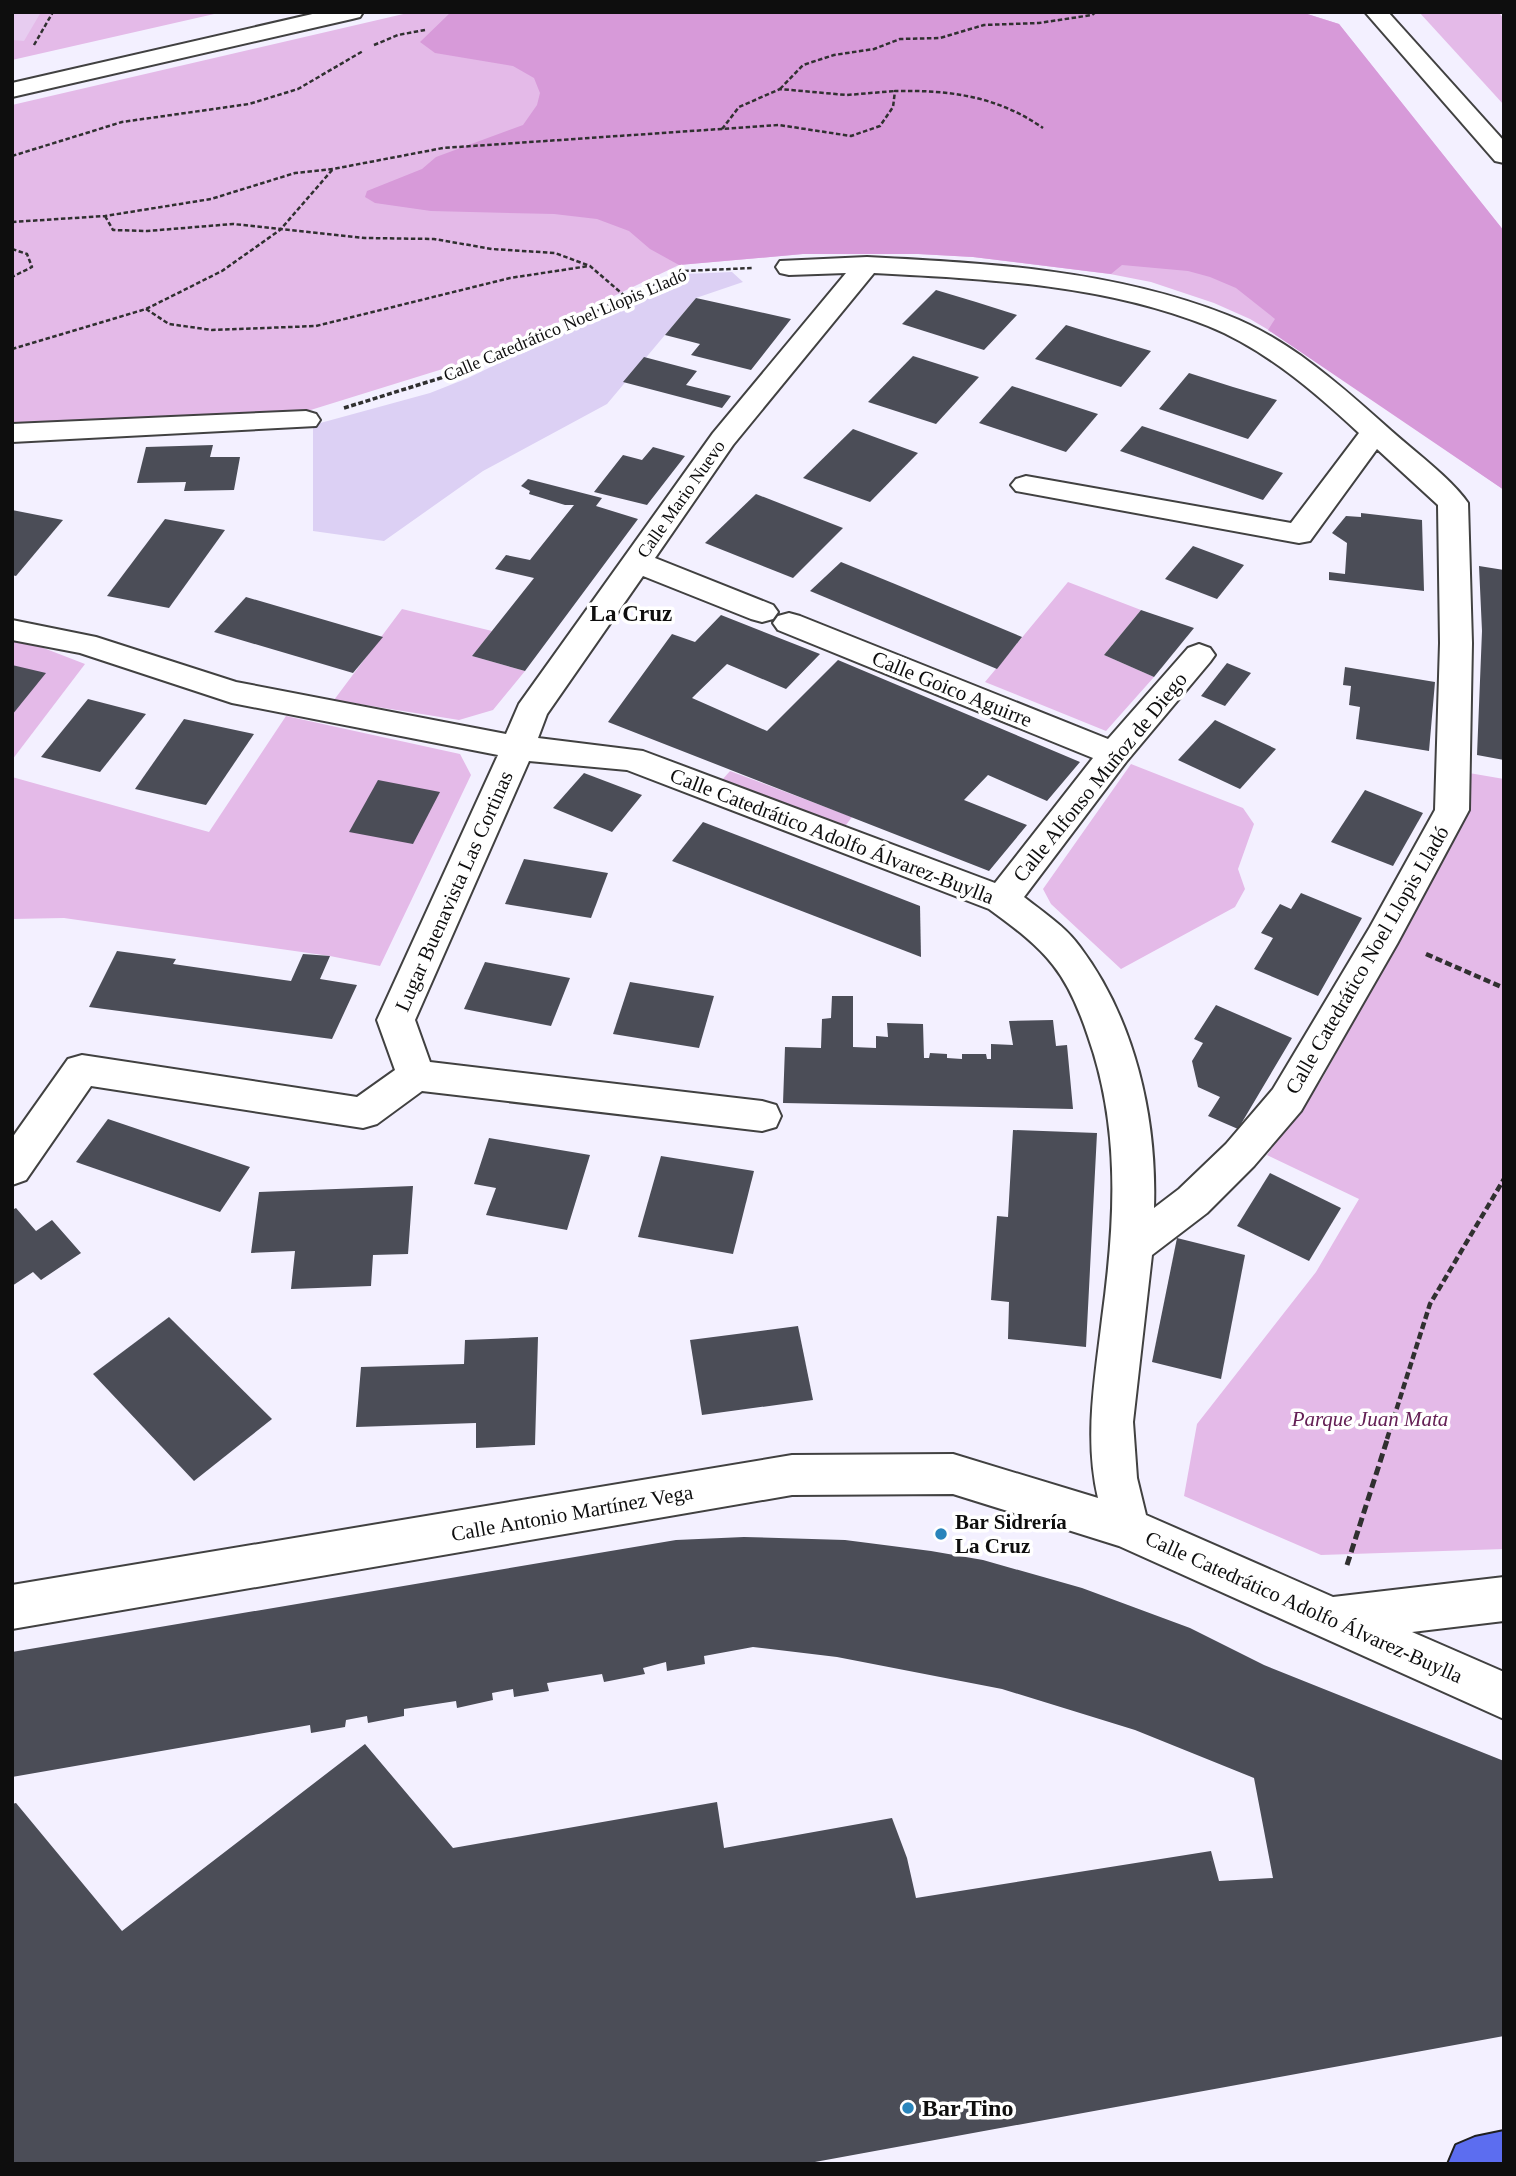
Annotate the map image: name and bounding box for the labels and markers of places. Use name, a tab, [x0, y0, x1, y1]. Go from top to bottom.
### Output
place label: Bar Sidrería La Cruz	[955, 1510, 1067, 1558]
marker: Bar Sidrería La Cruz	[933, 1526, 949, 1542]
place label: Bar Tino	[922, 2095, 1013, 2121]
marker: Bar Tino	[900, 2100, 916, 2116]

